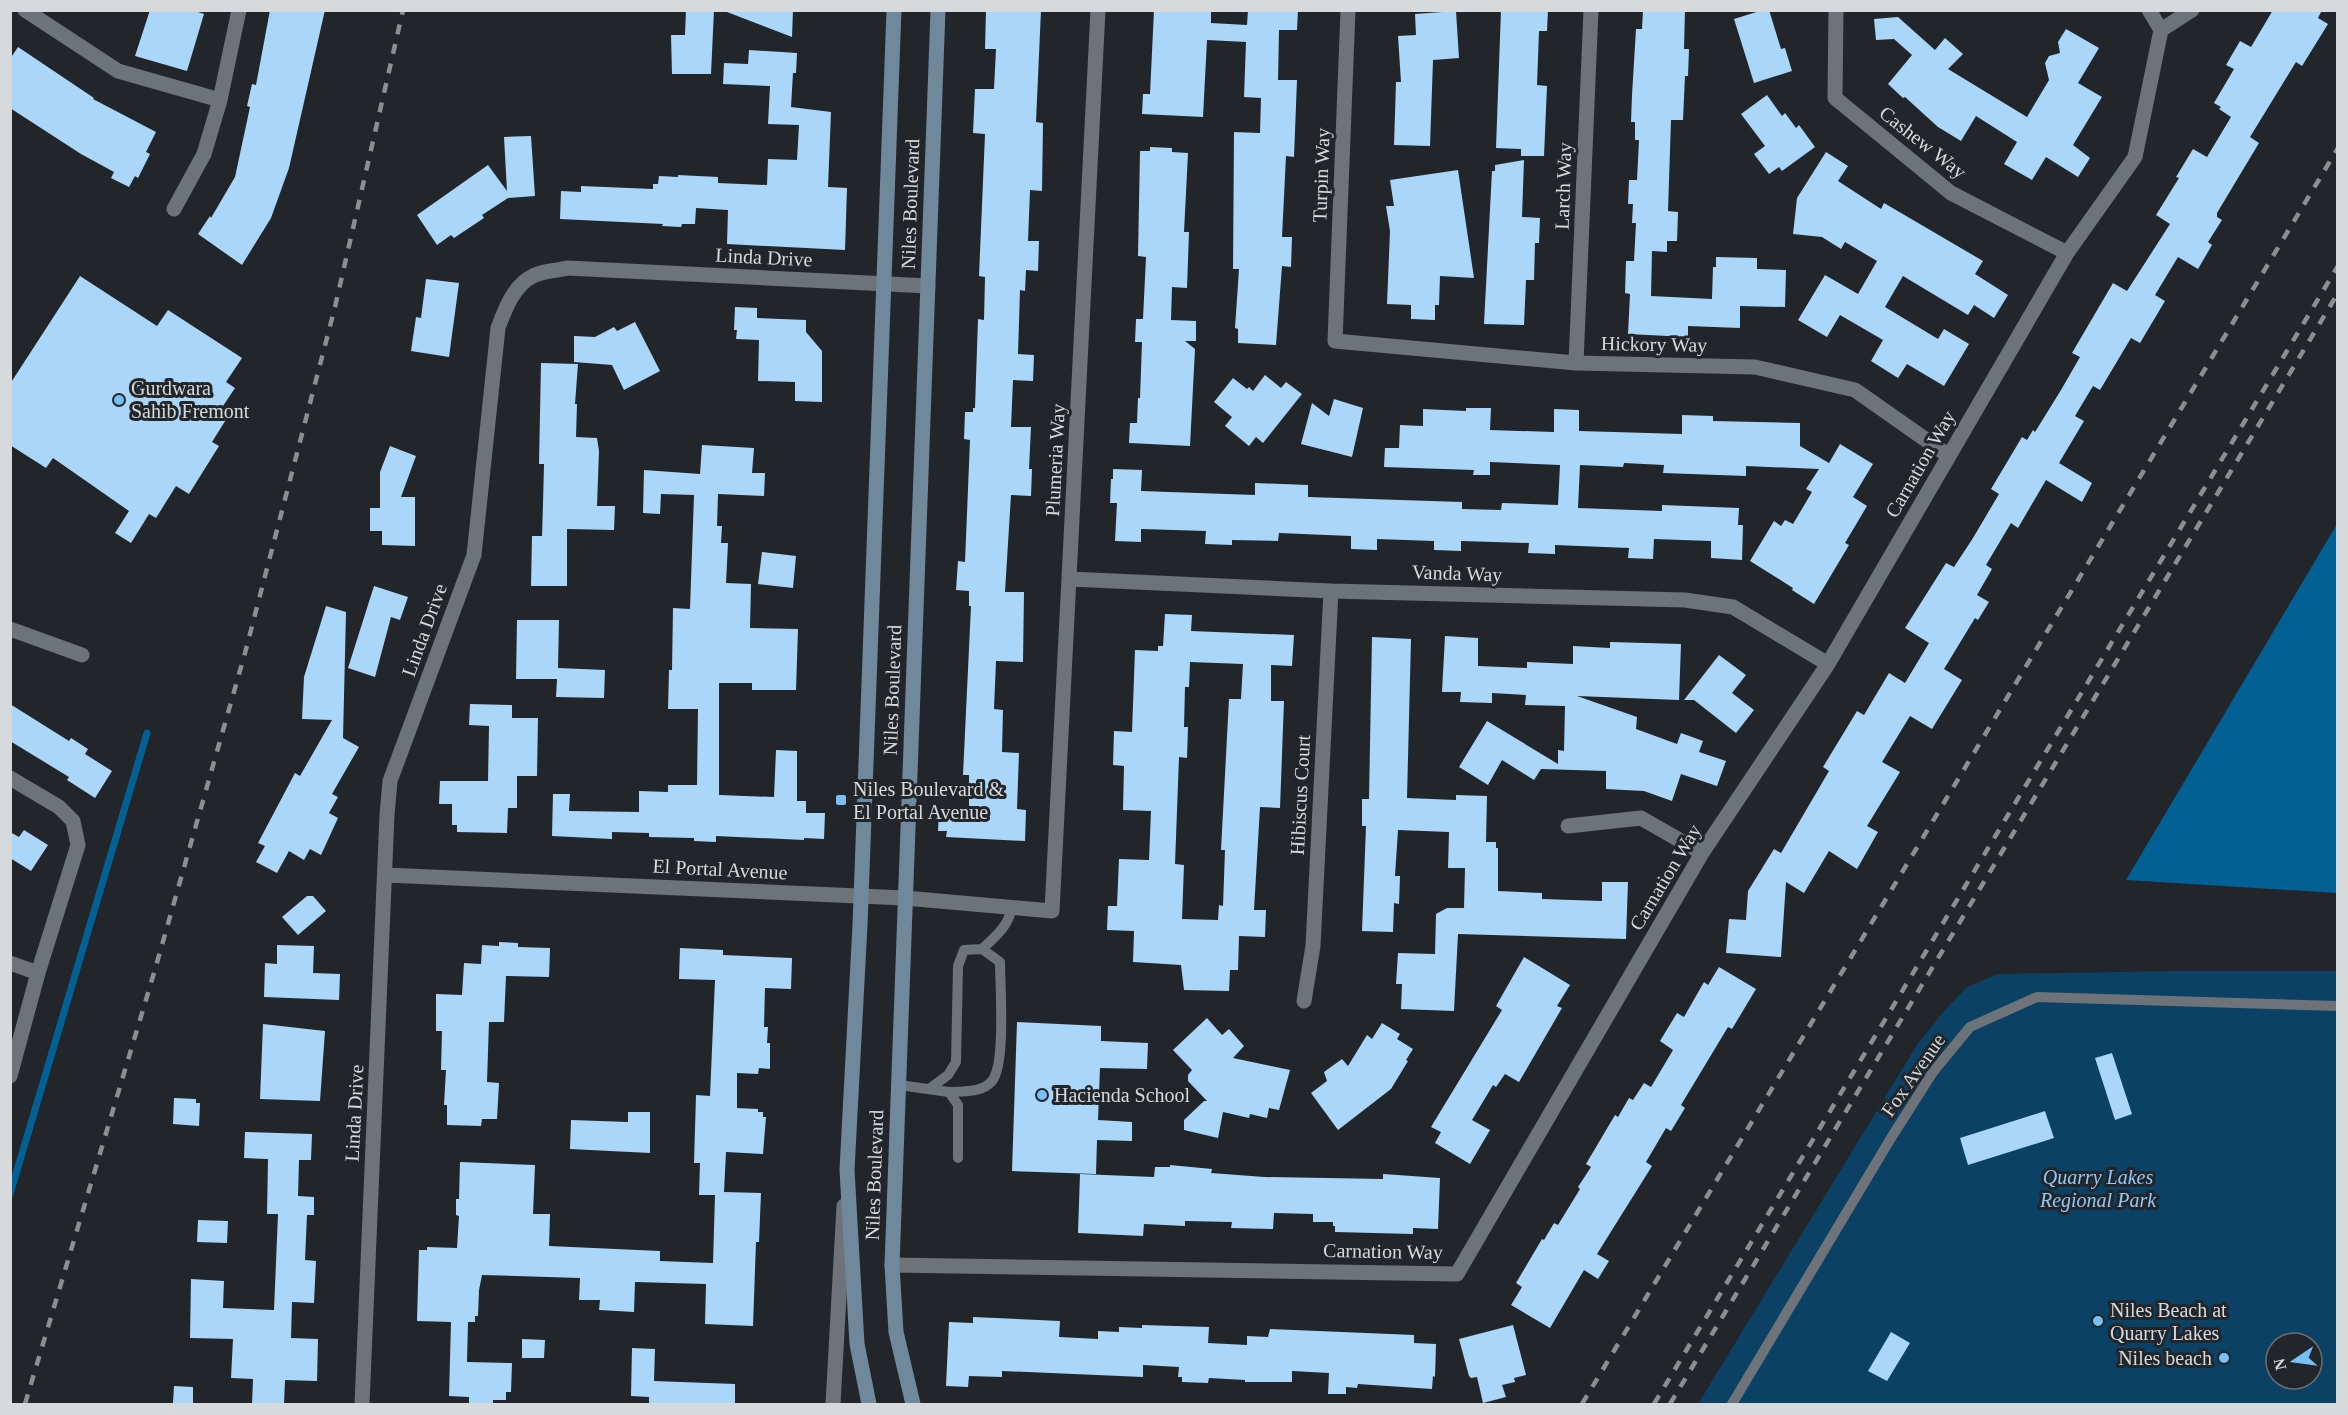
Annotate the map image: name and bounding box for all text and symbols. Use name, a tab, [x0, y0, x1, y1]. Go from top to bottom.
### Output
street label: Cashew Way	[1875, 101, 1971, 184]
street label: Turpin Way	[1308, 127, 1335, 223]
street label: Niles Boulevard	[897, 138, 923, 270]
street label: Larch Way	[1550, 142, 1577, 230]
street label: Linda Drive	[715, 243, 813, 271]
street label: Hickory Way	[1601, 332, 1707, 357]
place label: Gurdwara Sahib Fremont	[131, 377, 250, 422]
marker: Gurdwara Sahib Fremont	[112, 393, 126, 407]
street label: Plumeria Way	[1041, 403, 1070, 517]
street label: Carnation Way	[1881, 407, 1960, 522]
street label: Vanda Way	[1411, 560, 1503, 587]
street label: Linda Drive	[397, 580, 451, 679]
street label: Niles Boulevard	[879, 624, 905, 756]
street label: Hibiscus Court	[1286, 734, 1314, 856]
place label: Niles Boulevard & El Portal Avenue	[853, 778, 1005, 823]
marker: Niles Boulevard & El Portal Avenue	[834, 793, 848, 807]
street label: Carnation Way	[1625, 820, 1706, 934]
street label: El Portal Avenue	[652, 854, 788, 884]
street label: Fox Avenue	[1877, 1029, 1950, 1121]
street label: Linda Drive	[340, 1064, 368, 1162]
place label: Hacienda School	[1054, 1084, 1191, 1106]
marker: Hacienda School	[1035, 1088, 1049, 1102]
street label: Niles Boulevard	[861, 1109, 887, 1241]
park label: Quarry Lakes Regional Park	[2039, 1166, 2157, 1212]
street label: Carnation Way	[1323, 1239, 1443, 1264]
place label: Niles Beach at Quarry Lakes	[2110, 1299, 2227, 1345]
marker: Niles Beach at Quarry Lakes	[2091, 1314, 2105, 1328]
north arrow	[2264, 1331, 2324, 1391]
place label: Niles beach	[2118, 1347, 2212, 1369]
marker: Niles beach	[2217, 1351, 2231, 1365]
text: N	[2270, 1356, 2289, 1372]

